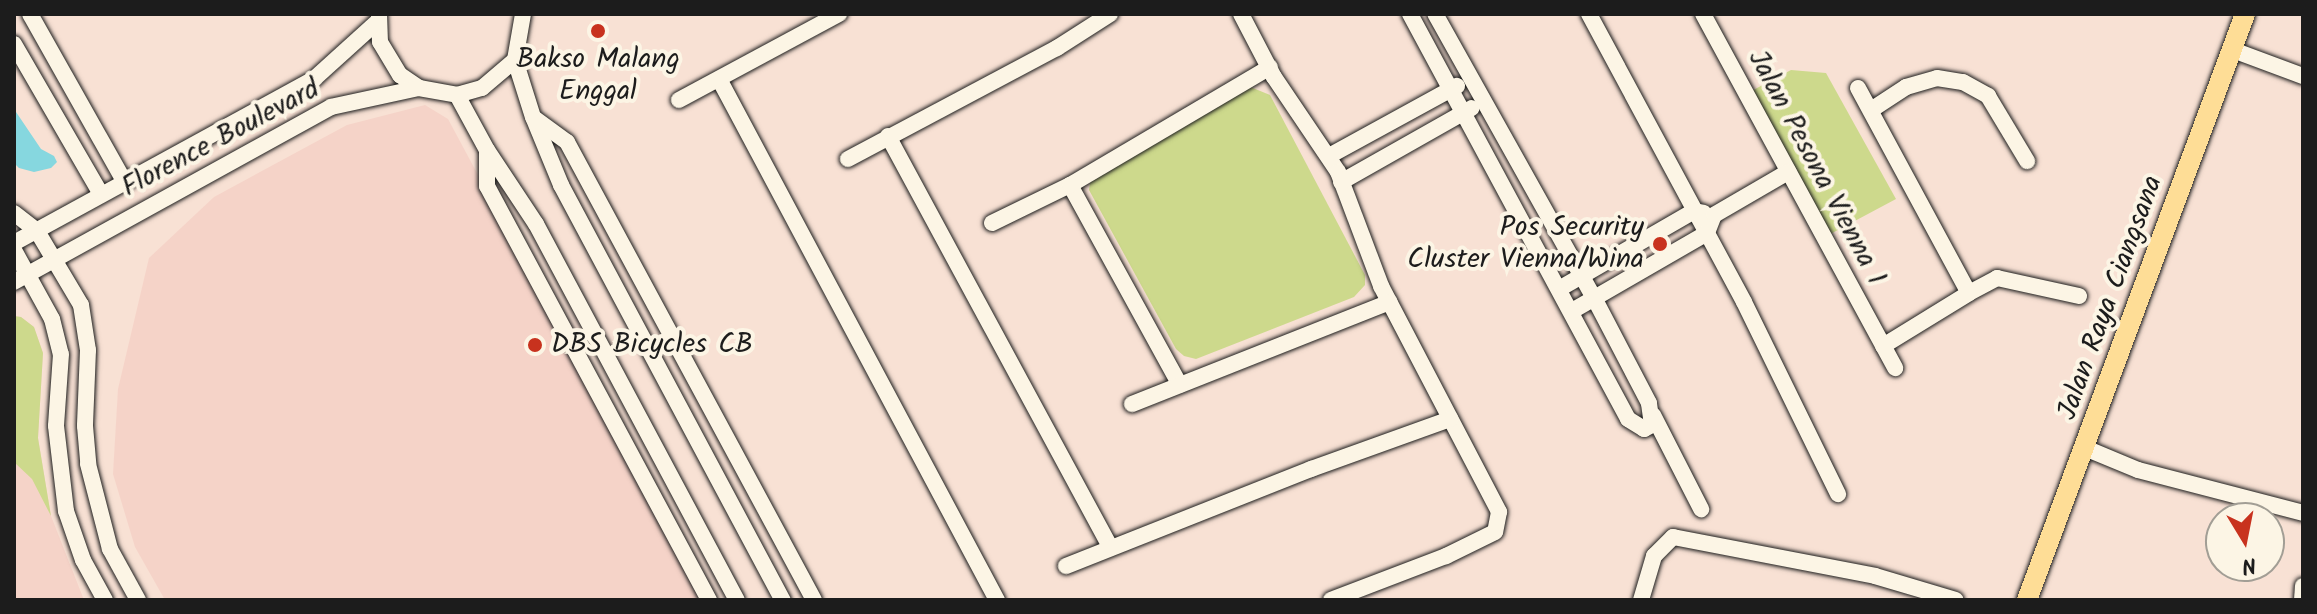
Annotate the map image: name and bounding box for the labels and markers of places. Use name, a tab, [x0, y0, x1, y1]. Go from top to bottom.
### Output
marker: Bakso Malang Enggal	[589, 22, 607, 40]
place label: Bakso Malang Enggal	[516, 43, 680, 109]
place label: Pos Security Cluster Vienna/Wina	[1407, 211, 1644, 277]
marker: Pos Security Cluster Vienna/Wina	[1651, 235, 1669, 253]
place label: DBS Bicycles CB	[551, 328, 753, 362]
marker: DBS Bicycles CB	[526, 336, 544, 354]

